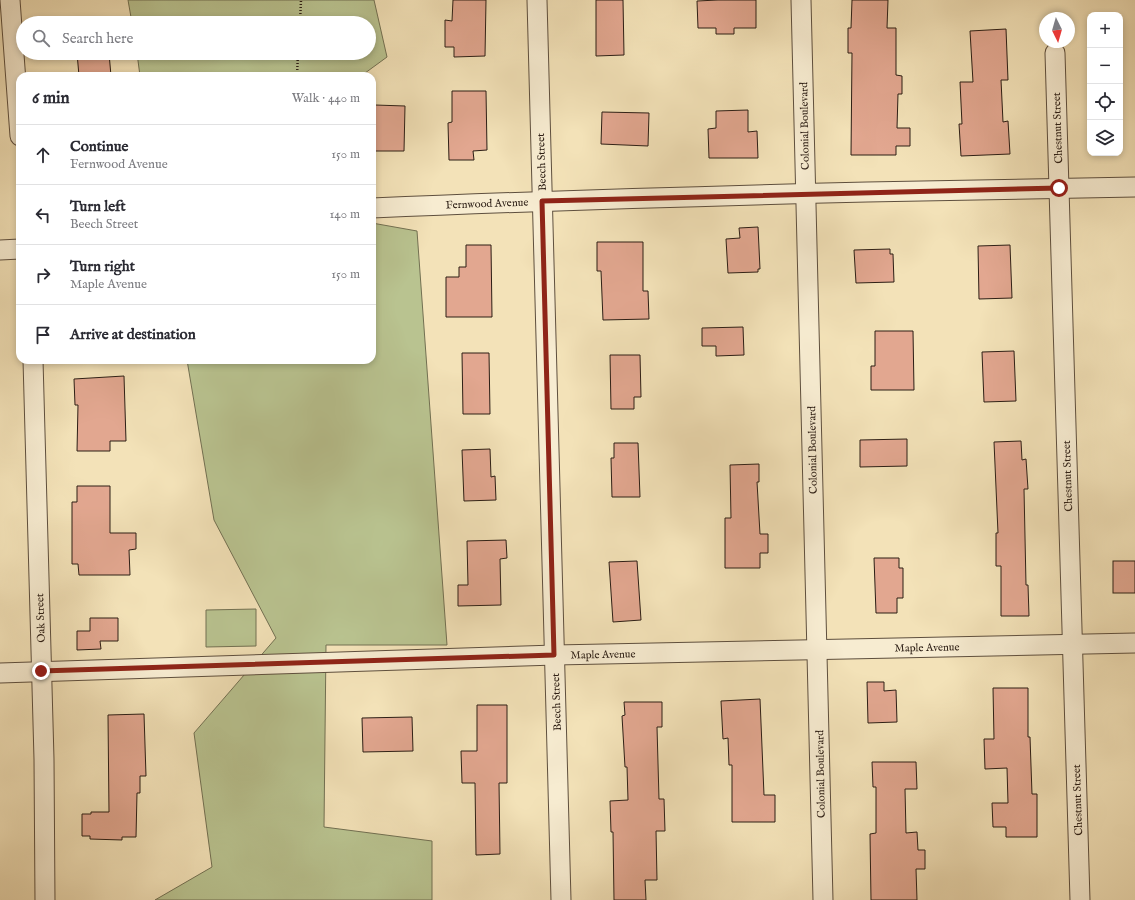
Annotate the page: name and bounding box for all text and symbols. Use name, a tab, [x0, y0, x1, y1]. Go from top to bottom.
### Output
north arrow	[1039, 12, 1075, 48]
map controls	[1087, 12, 1123, 156]
button: +	[1087, 12, 1123, 48]
search box	[16, 16, 376, 60]
icon: search	[30, 27, 52, 49]
text: Search here	[62, 29, 133, 48]
button: −	[1087, 48, 1123, 84]
street label: Colonial Boulevard	[797, 82, 813, 170]
button: locate	[1087, 84, 1123, 120]
text: 6 min	[32, 88, 70, 109]
text: Walk · 440 m	[292, 90, 360, 107]
street label: Chestnut Street	[1050, 92, 1066, 164]
button: layers	[1087, 120, 1123, 156]
street label: Beech Street	[534, 133, 550, 191]
text: Continue	[70, 137, 128, 156]
icon: ahead	[32, 144, 54, 166]
text: 150 m	[331, 146, 360, 163]
text: Fernwood Avenue	[70, 156, 168, 173]
route start	[1050, 179, 1068, 197]
street label: Fernwood Avenue	[446, 196, 529, 212]
text: Turn left	[70, 197, 126, 216]
icon: left	[32, 204, 54, 226]
text: 140 m	[330, 206, 360, 223]
text: Beech Street	[70, 216, 138, 233]
text: Turn right	[70, 257, 135, 276]
icon: right	[32, 264, 54, 286]
text: 150 m	[331, 266, 360, 283]
text: Maple Avenue	[70, 276, 147, 293]
icon: arrive	[32, 324, 54, 346]
text: Arrive at destination	[70, 325, 196, 344]
street label: Colonial Boulevard	[805, 406, 821, 494]
street label: Chestnut Street	[1060, 440, 1076, 512]
street label: Oak Street	[33, 593, 49, 643]
street label: Maple Avenue	[894, 640, 960, 656]
street label: Maple Avenue	[570, 647, 636, 663]
route end	[32, 662, 50, 680]
street label: Beech Street	[549, 673, 565, 731]
street label: Colonial Boulevard	[813, 730, 829, 818]
street label: Chestnut Street	[1070, 764, 1086, 836]

